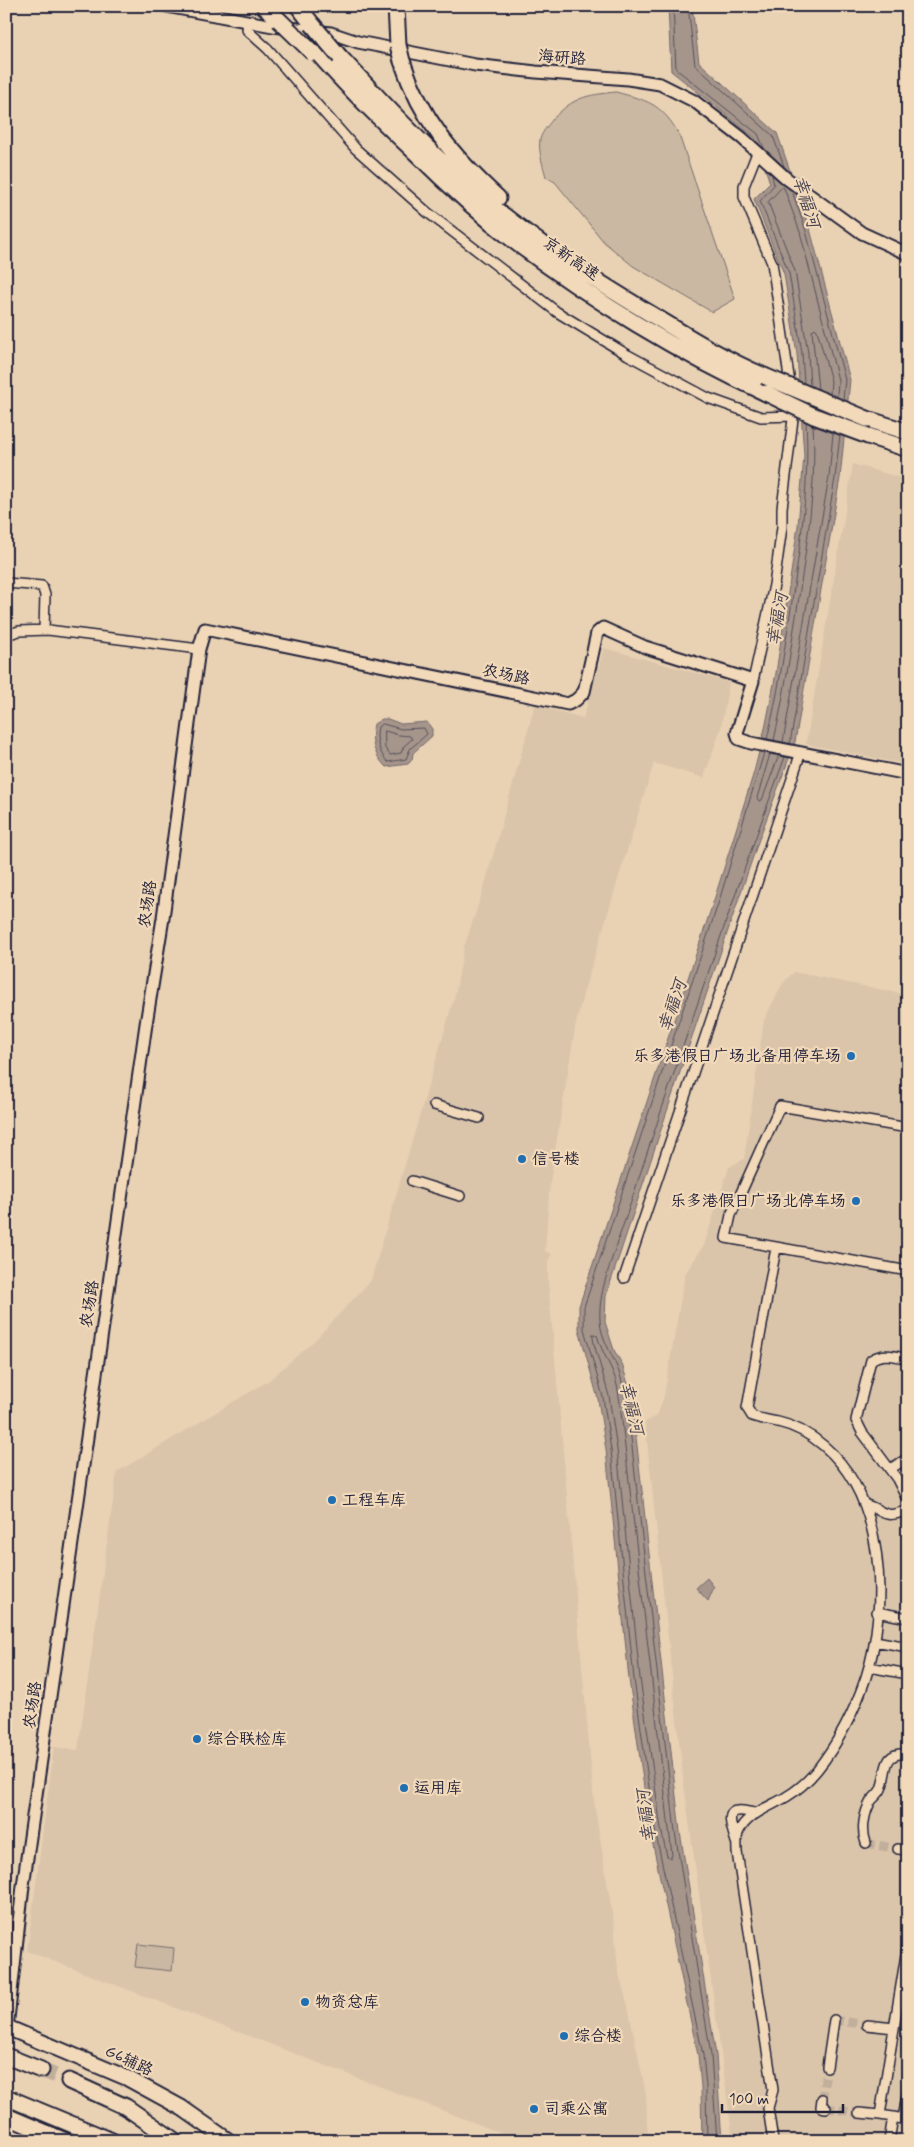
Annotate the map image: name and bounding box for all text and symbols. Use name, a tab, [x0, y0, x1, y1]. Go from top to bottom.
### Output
street label: 海研路	[537, 46, 587, 70]
water label: 幸福河	[787, 173, 826, 234]
street label: 京新高速	[539, 232, 603, 286]
water label: 幸福河	[761, 587, 795, 648]
street label: 农场路	[480, 660, 532, 690]
street label: 农场路	[134, 879, 162, 929]
water label: 幸福河	[653, 974, 694, 1035]
place label: 乐多港假日广场北备用停车场	[633, 1046, 841, 1067]
marker: 乐多港假日广场北备用停车场	[845, 1050, 857, 1062]
place label: 信号楼	[532, 1149, 580, 1170]
marker: 信号楼	[516, 1153, 528, 1165]
place label: 乐多港假日广场北停车场	[670, 1191, 846, 1212]
marker: 乐多港假日广场北停车场	[850, 1195, 862, 1207]
street label: 农场路	[76, 1279, 104, 1329]
water label: 幸福河	[613, 1379, 649, 1440]
place label: 工程车库	[342, 1490, 406, 1511]
marker: 工程车库	[326, 1494, 338, 1506]
street label: 农场路	[19, 1680, 47, 1730]
place label: 综合联检库	[207, 1729, 287, 1750]
marker: 综合联检库	[191, 1733, 203, 1745]
place label: 运用库	[414, 1778, 462, 1799]
marker: 运用库	[398, 1782, 410, 1794]
water label: 幸福河	[631, 1785, 662, 1844]
place label: 物资总库	[315, 1992, 379, 2013]
marker: 物资总库	[299, 1996, 311, 2008]
place label: 综合楼	[574, 2026, 622, 2047]
marker: 综合楼	[558, 2030, 570, 2042]
street label: G6辅路	[102, 2041, 156, 2081]
scale bar	[722, 2082, 843, 2114]
text: 100 m	[729, 2090, 769, 2110]
place label: 司乘公寓	[544, 2099, 608, 2120]
marker: 司乘公寓	[528, 2103, 540, 2115]

